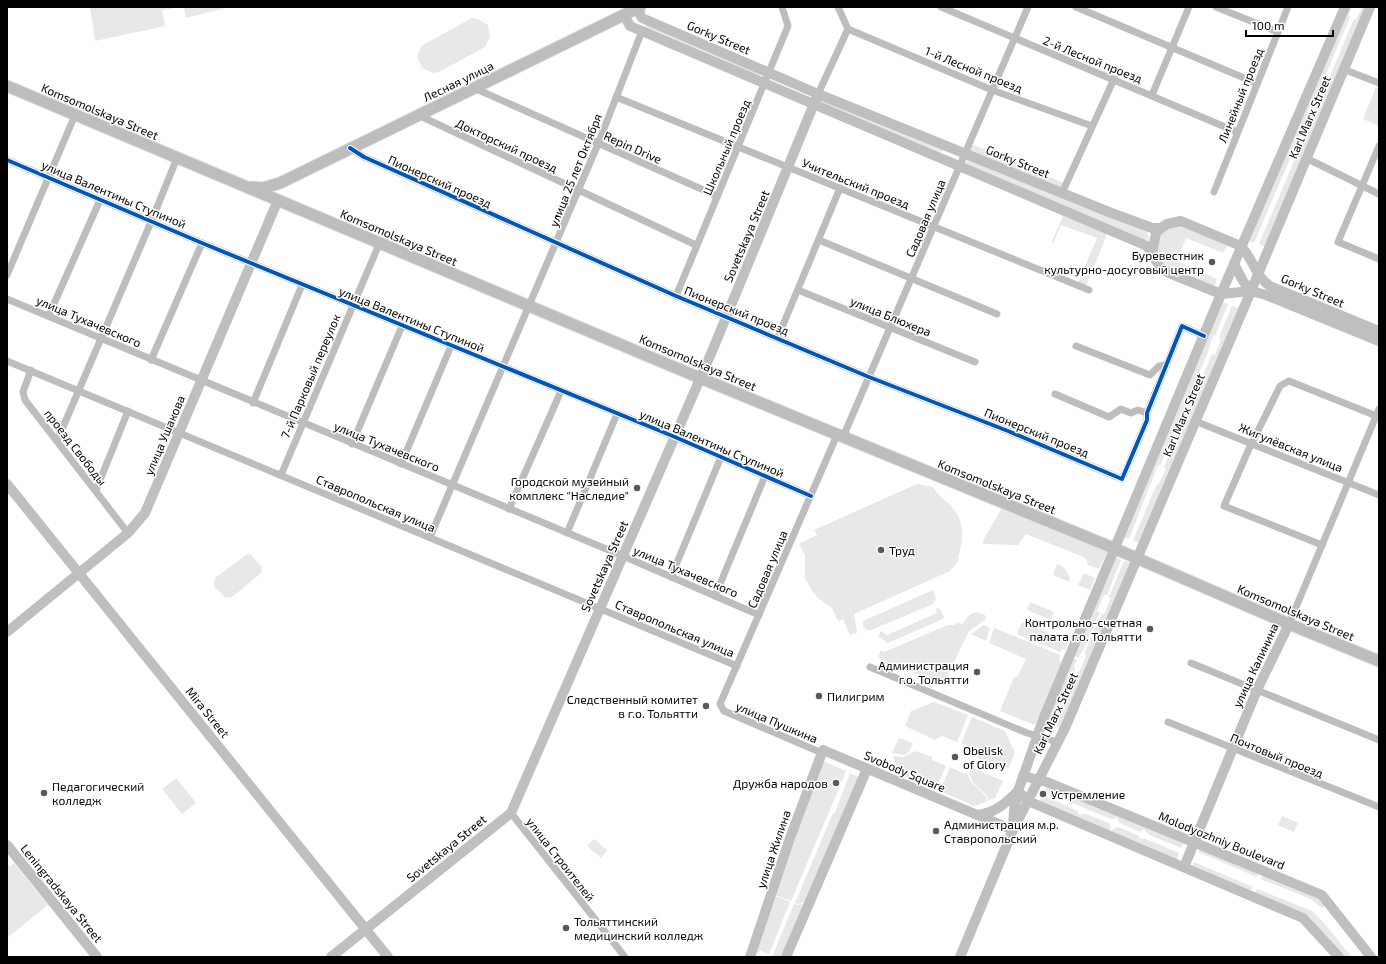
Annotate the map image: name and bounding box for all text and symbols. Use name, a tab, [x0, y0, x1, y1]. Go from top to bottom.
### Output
scale bar	[1246, 12, 1333, 38]
street label: Gorky Street	[685, 17, 753, 57]
text: 100 m	[1252, 18, 1284, 32]
street label: 2-й Лесной проезд	[1041, 33, 1145, 85]
street label: 1-й Лесной проезд	[923, 43, 1025, 95]
street label: Линейный проезд	[1215, 46, 1265, 144]
street label: Лесная улица	[421, 58, 496, 105]
street label: Karl Marx Street	[1285, 73, 1333, 161]
street label: Komsomolskaya Street	[39, 80, 161, 142]
street label: Школьный проезд	[699, 97, 753, 197]
street label: улица 25 лет Октября	[546, 111, 605, 229]
street label: Докторский проезд	[454, 115, 560, 175]
street label: Repin Drive	[602, 128, 664, 166]
street label: Gorky Street	[984, 142, 1052, 180]
street label: Пионерский проезд	[386, 152, 494, 210]
street label: Учительский проезд	[800, 155, 912, 211]
street label: улица Валентины Ступиной	[39, 157, 188, 232]
street label: Садовая улица	[902, 177, 949, 259]
street label: Sovetskaya Street	[720, 188, 772, 284]
street label: Komsomolskaya Street	[338, 206, 460, 268]
place label: Буревестник культурно-досуговый центр	[1044, 248, 1205, 277]
marker: Буревестник культурно-досуговый центр	[1207, 257, 1217, 267]
street label: Gorky Street	[1279, 270, 1347, 310]
street label: улица Валентины Ступиной	[337, 283, 487, 356]
street label: Пионерский проезд	[683, 283, 791, 337]
street label: улица Тухачевского	[34, 293, 144, 350]
street label: улица Блюхера	[848, 293, 933, 340]
street label: 7-й Парковый переулок	[277, 311, 344, 441]
street label: Komsomolskaya Street	[637, 331, 759, 393]
street label: Karl Marx Street	[1159, 371, 1207, 459]
street label: улица Ушакова	[141, 393, 188, 477]
street label: Пионерский проезд	[983, 405, 1091, 459]
street label: проезд Свободы	[42, 406, 110, 488]
street label: улица Валентины Ступиной	[637, 406, 786, 481]
street label: улица Тухачевского	[332, 418, 442, 475]
street label: Жигулёвская улица	[1237, 420, 1345, 475]
street label: Komsomolskaya Street	[936, 456, 1058, 516]
street label: Ставропольская улица	[314, 472, 438, 535]
place label: Городской музейный комплекс "Наследие"	[509, 474, 629, 502]
marker: Городской музейный комплекс "Наследие"	[632, 483, 642, 493]
street label: Sovetskaya Street	[578, 518, 631, 614]
street label: Садовая улица	[744, 528, 791, 610]
street label: улица Тухачевского	[631, 543, 741, 600]
place label: Труд	[889, 543, 915, 558]
marker: Труд	[876, 545, 886, 555]
street label: Komsomolskaya Street	[1235, 581, 1357, 643]
street label: Ставропольская улица	[613, 597, 737, 660]
place label: Контрольно-счетная палата г.о. Тольятти	[1025, 615, 1142, 643]
street label: улица Калинина	[1229, 621, 1282, 710]
marker: Контрольно-счетная палата г.о. Тольятти	[1145, 624, 1155, 634]
place label: Администрация г.о. Тольятти	[878, 658, 969, 686]
marker: Администрация г.о. Тольятти	[972, 667, 982, 677]
street label: Karl Marx Street	[1030, 669, 1080, 756]
street label: Mira Street	[183, 684, 233, 740]
place label: Пилигрим	[827, 689, 884, 703]
marker: Пилигрим	[814, 691, 824, 701]
place label: Следственный комитет в г.о. Тольятти	[567, 692, 698, 720]
street label: улица Пушкина	[734, 698, 820, 746]
marker: Следственный комитет в г.о. Тольятти	[701, 701, 711, 711]
street label: Почтовый проезд	[1228, 730, 1326, 780]
place label: Obelisk of Glory	[963, 743, 1007, 771]
street label: Svobody Square	[862, 748, 948, 794]
marker: Obelisk of Glory	[950, 752, 960, 762]
place label: Дружба народов	[733, 776, 828, 791]
marker: Дружба народов	[831, 778, 841, 788]
place label: Педагогический колледж	[52, 779, 144, 807]
place label: Устремление	[1051, 787, 1125, 801]
marker: Педагогический колледж	[39, 788, 49, 798]
marker: Устремление	[1038, 789, 1048, 799]
street label: улица Жилина	[753, 808, 794, 890]
street label: Molodyozhniy Boulevard	[1157, 808, 1287, 872]
street label: Sovetskaya Street	[403, 811, 489, 884]
street label: улица Строителей	[523, 814, 598, 904]
place label: Администрация м.р. Ставропольский	[944, 817, 1059, 845]
marker: Администрация м.р. Ставропольский	[931, 826, 941, 836]
street label: Leningradskaya Street	[18, 841, 106, 945]
place label: Тольяттинский медицинский колледж	[574, 914, 704, 942]
marker: Тольяттинский медицинский колледж	[561, 923, 571, 933]

